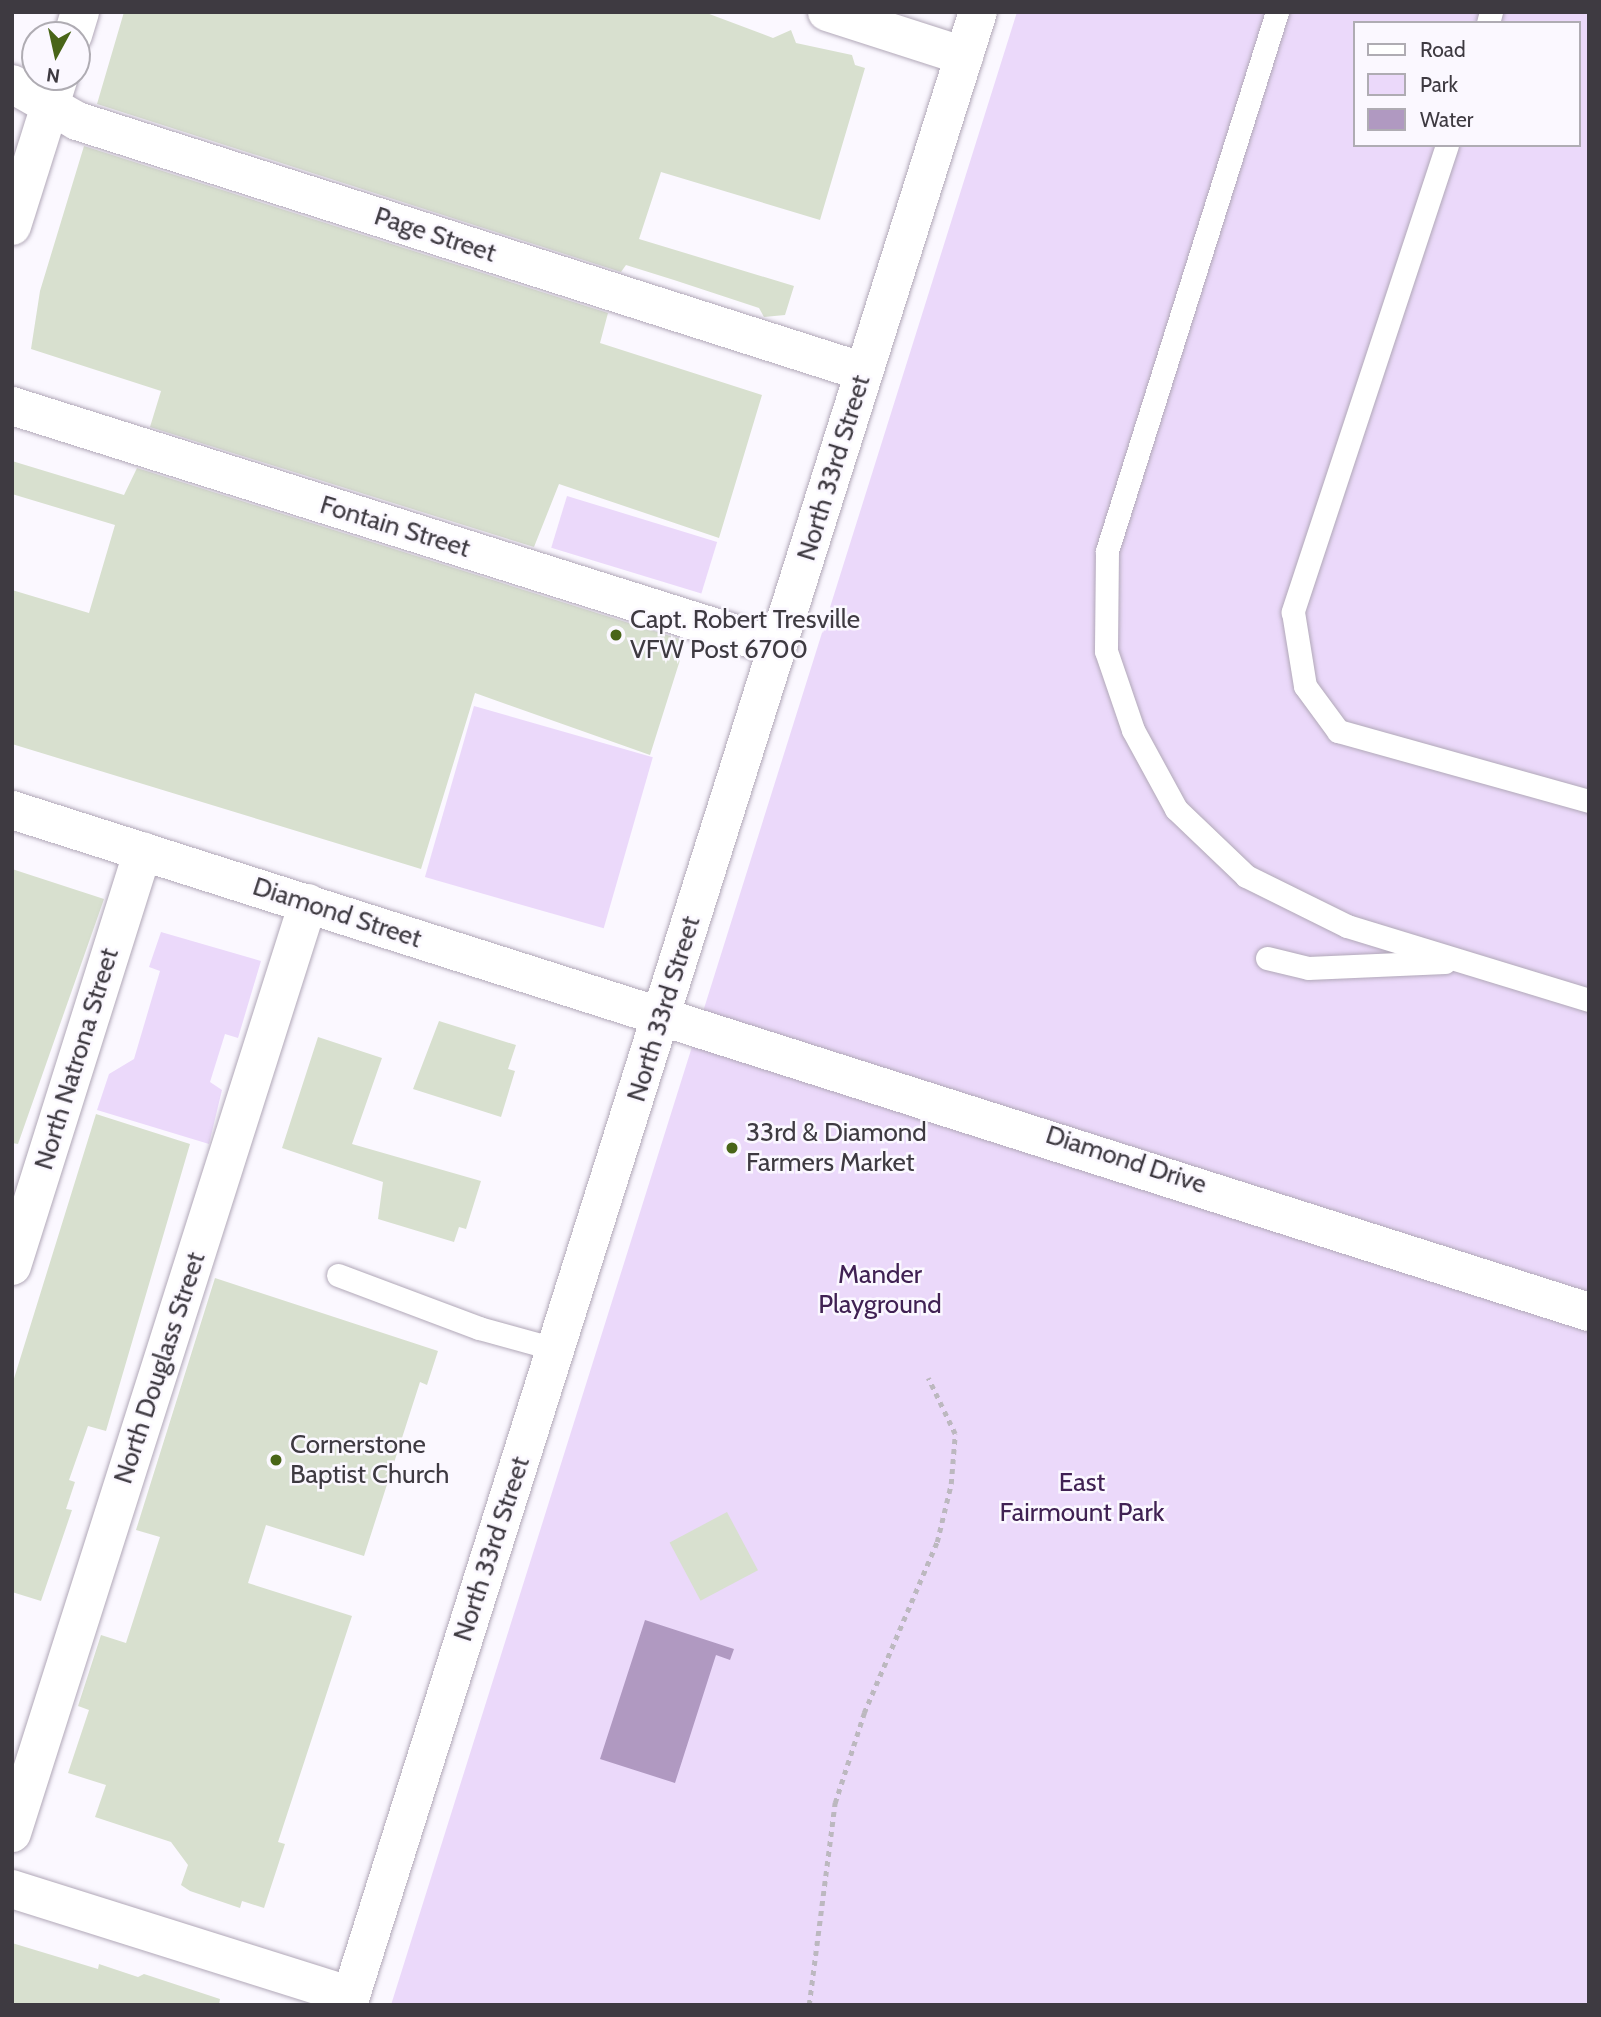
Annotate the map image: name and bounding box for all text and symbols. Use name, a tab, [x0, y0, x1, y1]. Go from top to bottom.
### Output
north arrow	[21, 21, 91, 91]
legend	[1352, 21, 1580, 147]
text: Road	[1420, 37, 1466, 62]
text: N	[45, 63, 62, 88]
text: Park	[1420, 72, 1458, 97]
text: Water	[1420, 107, 1473, 132]
street label: Page Street	[370, 201, 500, 269]
street label: North 33rd Street	[791, 372, 877, 564]
street label: Fontain Street	[316, 489, 474, 565]
place label: Capt. Robert Tresville VFW Post 6700	[630, 604, 860, 666]
marker: Capt. Robert Tresville VFW Post 6700	[608, 627, 624, 643]
street label: Diamond Street	[249, 871, 425, 955]
street label: North 33rd Street	[621, 913, 707, 1105]
street label: North Natrona Street	[28, 944, 126, 1174]
place label: 33rd & Diamond Farmers Market	[746, 1117, 927, 1178]
street label: Diamond Drive	[1042, 1119, 1210, 1201]
marker: 33rd & Diamond Farmers Market	[724, 1140, 740, 1156]
street label: North Douglass Street	[108, 1248, 212, 1488]
park label: Mander Playground	[818, 1259, 942, 1320]
place label: Cornerstone Baptist Church	[290, 1429, 449, 1490]
marker: Cornerstone Baptist Church	[268, 1452, 284, 1468]
street label: North 33rd Street	[447, 1453, 537, 1645]
park label: East Fairmount Park	[1000, 1467, 1164, 1528]

